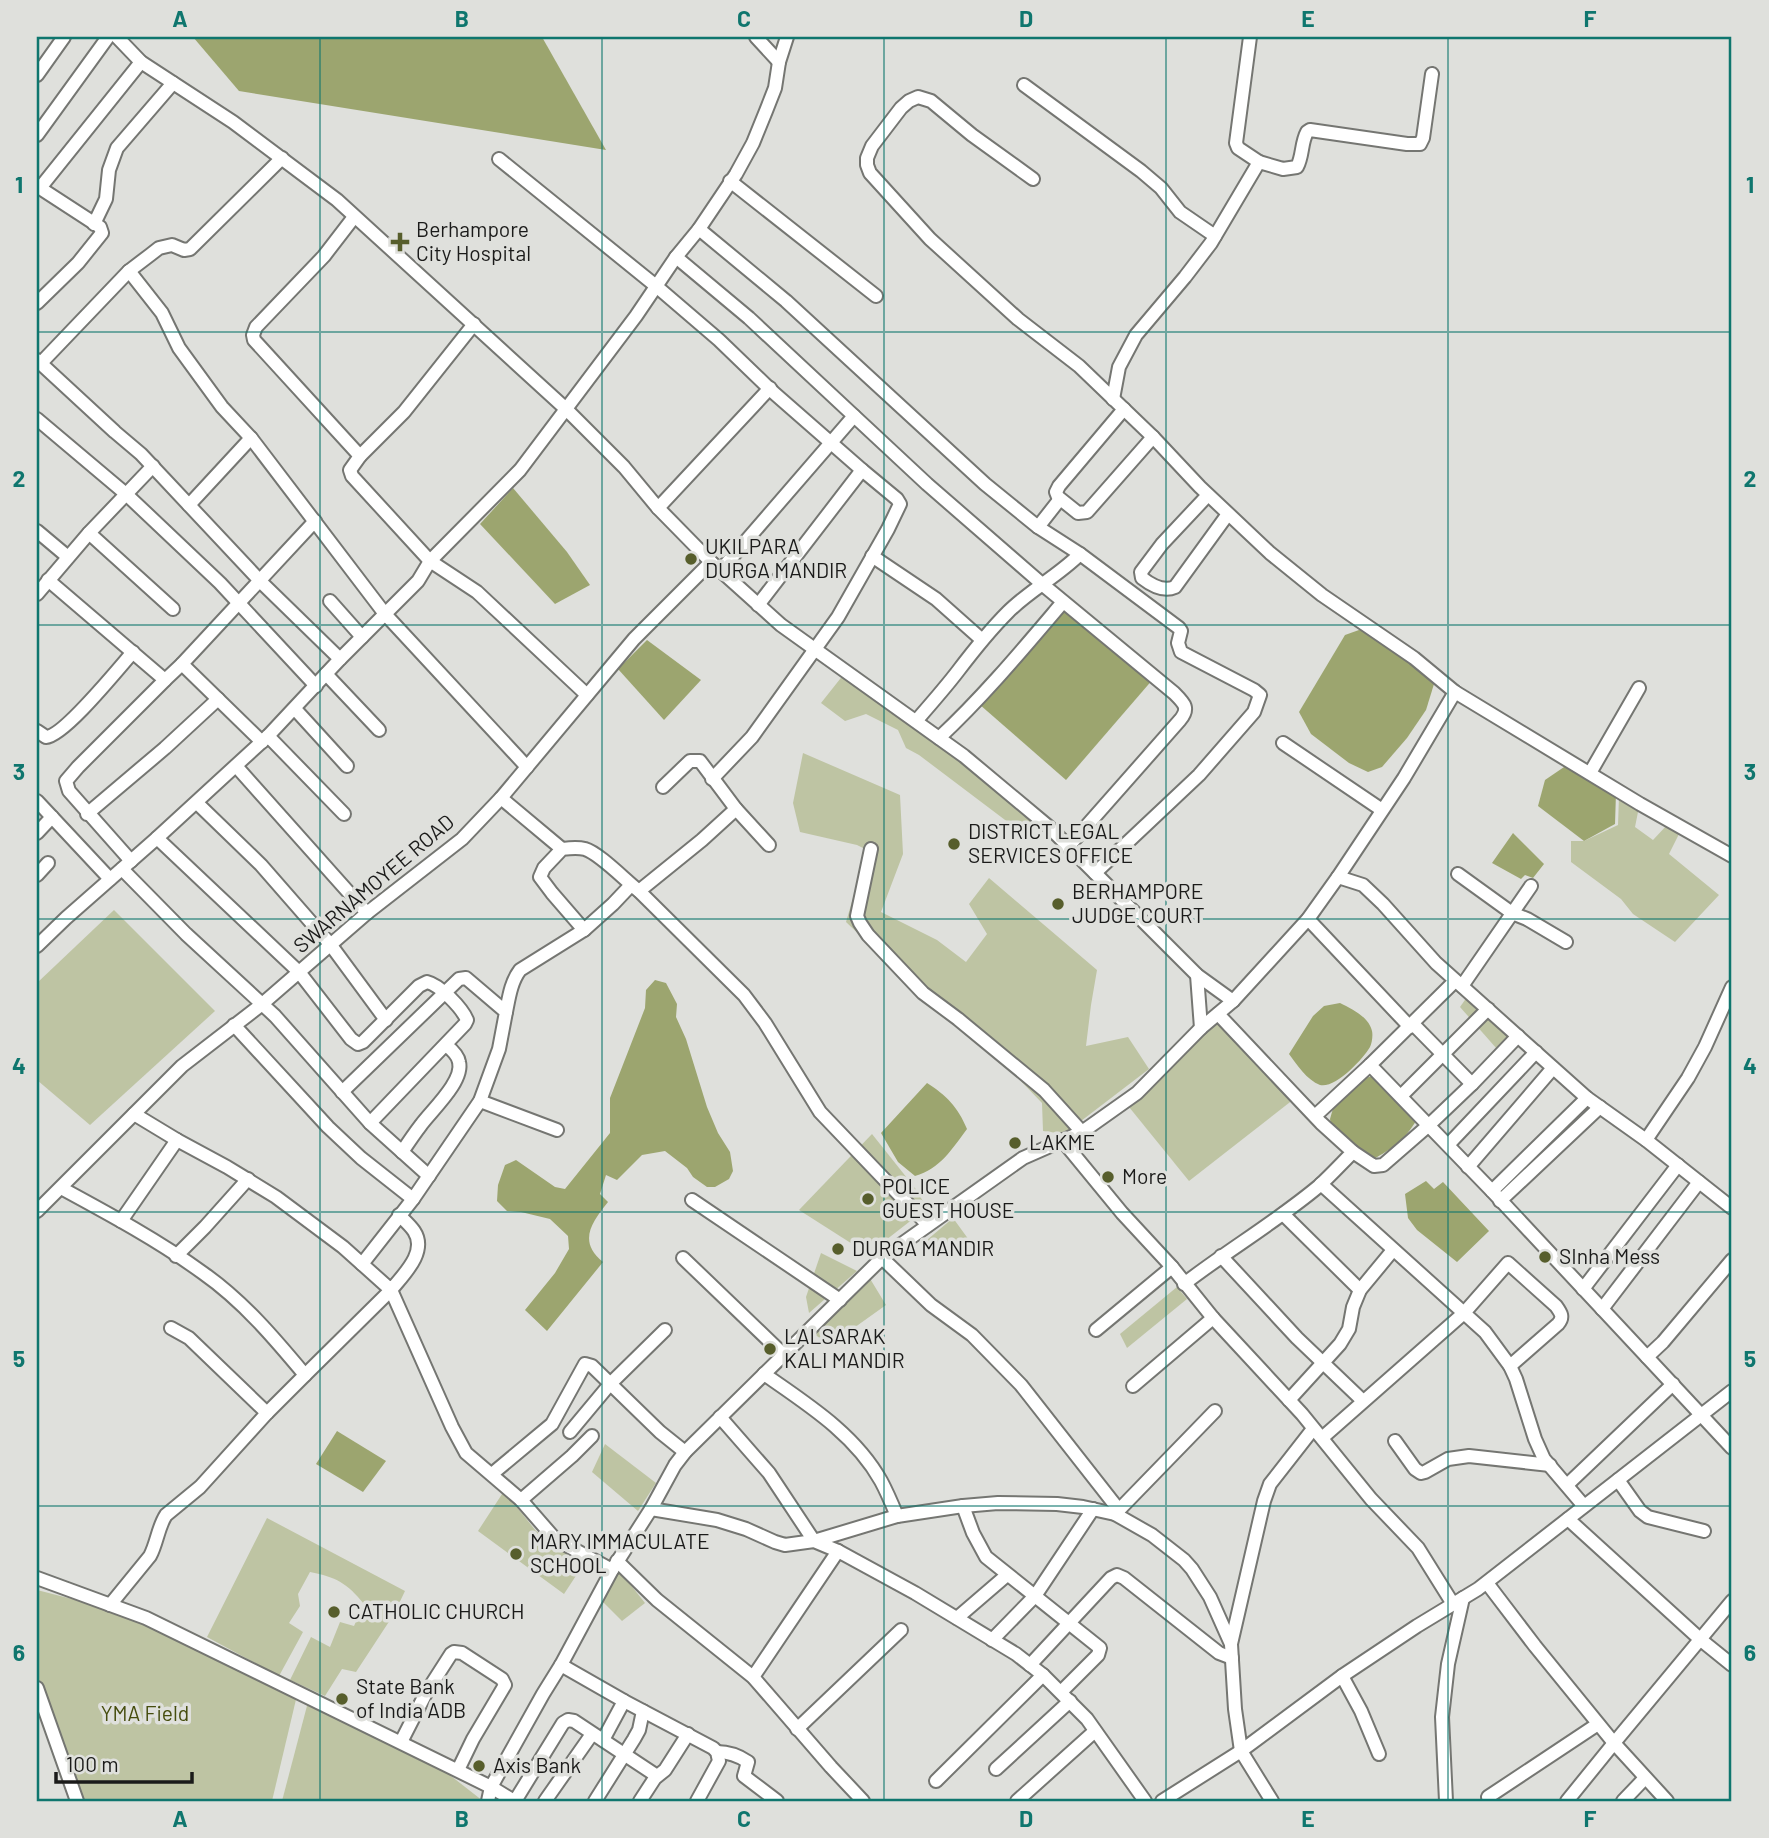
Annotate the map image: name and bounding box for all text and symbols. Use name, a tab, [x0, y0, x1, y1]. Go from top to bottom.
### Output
text: A	[172, 4, 188, 32]
text: B	[455, 4, 469, 32]
text: C	[737, 4, 751, 32]
text: D	[1019, 4, 1033, 32]
text: E	[1301, 4, 1315, 32]
text: F	[1584, 4, 1597, 32]
text: 1	[15, 170, 23, 198]
text: 1	[1746, 170, 1754, 198]
place label: Berhampore City Hospital	[416, 216, 531, 265]
marker: Berhampore City Hospital	[390, 232, 410, 252]
text: 2	[13, 464, 25, 492]
text: 2	[1744, 464, 1756, 492]
place label: UKILPARA DURGA MANDIR	[705, 533, 847, 582]
marker: UKILPARA DURGA MANDIR	[683, 551, 699, 567]
text: 3	[13, 757, 25, 785]
text: 3	[1744, 757, 1756, 785]
street label: SWARNAMOYEE ROAD	[288, 808, 458, 957]
place label: DISTRICT LEGAL SERVICES OFFICE	[968, 818, 1133, 867]
marker: DISTRICT LEGAL SERVICES OFFICE	[946, 836, 962, 852]
place label: BERHAMPORE JUDGE COURT	[1072, 878, 1205, 927]
marker: BERHAMPORE JUDGE COURT	[1050, 896, 1066, 912]
text: 4	[12, 1051, 26, 1079]
text: 4	[1743, 1051, 1757, 1079]
place label: LAKME	[1029, 1129, 1095, 1154]
marker: LAKME	[1007, 1135, 1023, 1151]
place label: More	[1122, 1163, 1167, 1188]
marker: More	[1100, 1169, 1116, 1185]
place label: POLICE GUEST HOUSE	[882, 1173, 1015, 1222]
marker: POLICE GUEST HOUSE	[860, 1191, 876, 1207]
place label: DURGA MANDIR	[852, 1235, 994, 1260]
marker: DURGA MANDIR	[830, 1241, 846, 1257]
place label: SInha Mess	[1559, 1243, 1660, 1268]
marker: SInha Mess	[1537, 1249, 1553, 1265]
place label: LALSARAK KALI MANDIR	[784, 1323, 905, 1372]
marker: LALSARAK KALI MANDIR	[762, 1341, 778, 1357]
text: 5	[13, 1344, 25, 1372]
text: 5	[1744, 1344, 1756, 1372]
place label: MARY IMMACULATE SCHOOL	[530, 1528, 710, 1577]
marker: MARY IMMACULATE SCHOOL	[508, 1546, 524, 1562]
place label: CATHOLIC CHURCH	[348, 1598, 525, 1623]
marker: CATHOLIC CHURCH	[326, 1604, 342, 1620]
text: 6	[13, 1638, 25, 1666]
text: 6	[1744, 1638, 1756, 1666]
place label: State Bank of India ADB	[356, 1673, 466, 1722]
marker: State Bank of India ADB	[334, 1691, 350, 1707]
park label: YMA Field	[101, 1700, 189, 1725]
scale bar	[56, 1740, 192, 1784]
text: 100 m	[66, 1751, 119, 1776]
place label: Axis Bank	[493, 1752, 581, 1777]
marker: Axis Bank	[471, 1758, 487, 1774]
text: A	[172, 1804, 188, 1832]
text: B	[455, 1804, 469, 1832]
text: C	[737, 1804, 751, 1832]
text: D	[1019, 1804, 1033, 1832]
text: E	[1301, 1804, 1315, 1832]
text: F	[1584, 1804, 1597, 1832]

